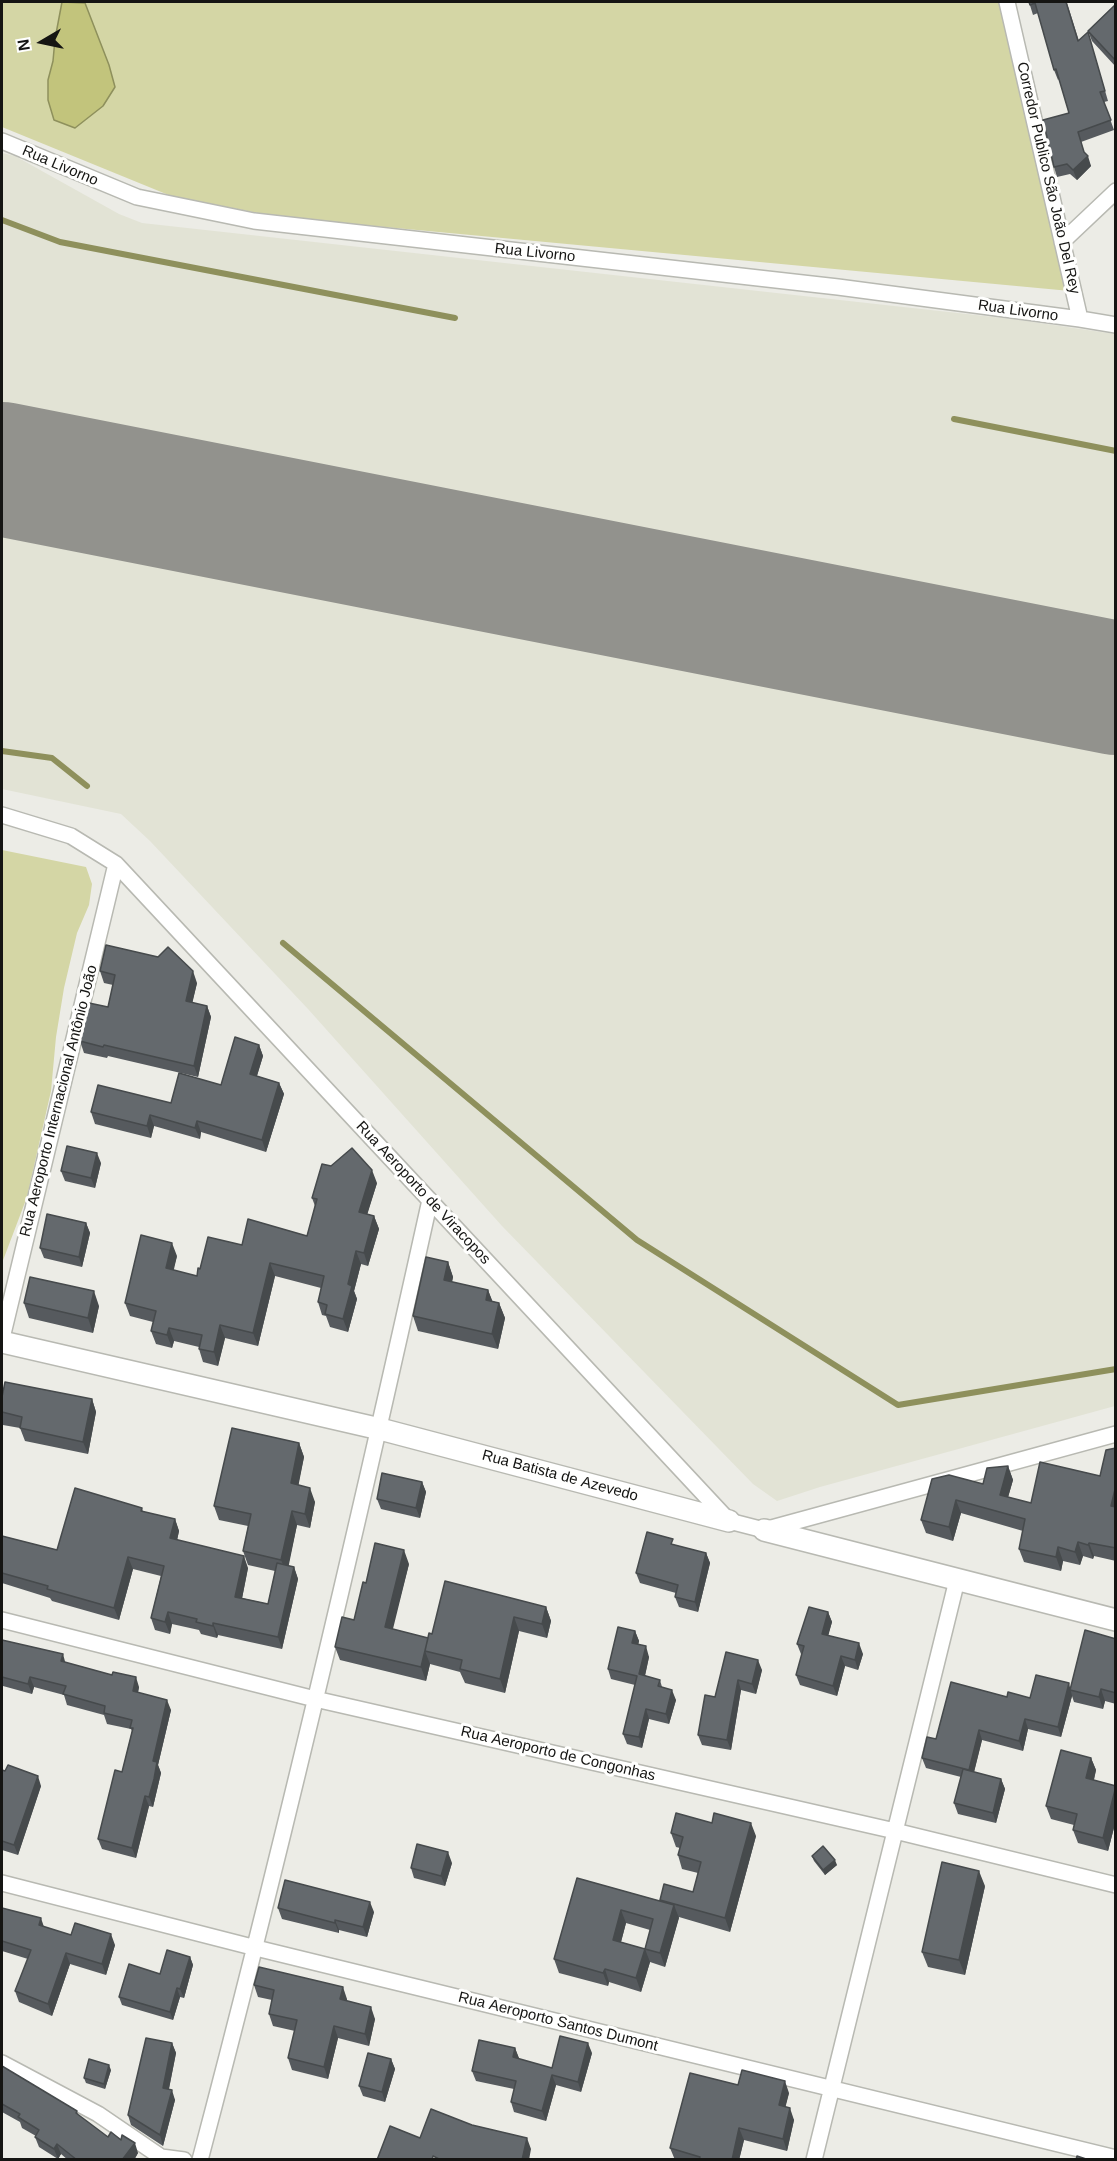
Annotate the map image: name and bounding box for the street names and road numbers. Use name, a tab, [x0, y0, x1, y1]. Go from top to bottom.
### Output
street label: Corredor Publico São João Del Rey	[1013, 60, 1083, 296]
street label: Rua Livorno	[19, 142, 101, 190]
street label: Rua Livorno	[494, 240, 576, 266]
street label: Rua Livorno	[977, 296, 1059, 326]
street label: Rua Aeroporto Internacional Antônio João	[16, 963, 102, 1239]
street label: Rua Aeroporto de Viracopos	[352, 1118, 494, 1268]
street label: Rua Batista de Azevedo	[480, 1446, 640, 1506]
street label: Rua Aeroporto de Congonhas	[459, 1723, 657, 1785]
street label: Rua Aeroporto Santos Dumont	[456, 1988, 660, 2056]

